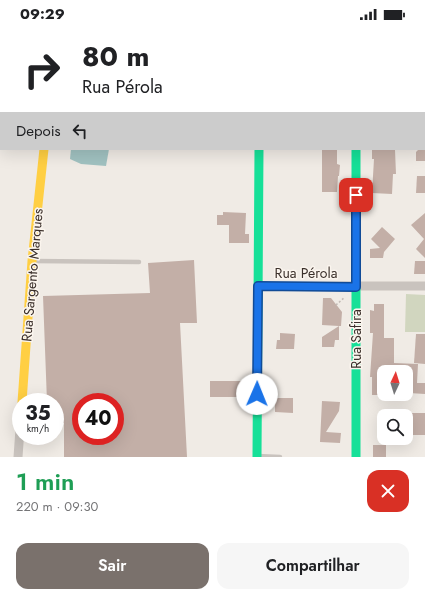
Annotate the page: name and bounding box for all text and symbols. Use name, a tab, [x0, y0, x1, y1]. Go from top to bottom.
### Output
text: 09:29	[20, 3, 65, 25]
text: 80 m	[82, 36, 149, 77]
icon: right	[16, 44, 68, 96]
text: Rua Pérola	[82, 74, 163, 100]
text: Depois	[16, 120, 61, 142]
icon: left	[69, 120, 91, 142]
pin	[339, 178, 373, 212]
icon: arrive	[345, 184, 367, 206]
street label: Rua Sargento Marques	[16, 207, 48, 342]
street label: Rua Pérola	[275, 263, 337, 283]
street label: Rua Safira	[346, 309, 366, 369]
north arrow	[377, 365, 413, 401]
map controls	[377, 365, 413, 445]
position arrow	[236, 373, 278, 415]
speed limit sign: 40	[72, 393, 124, 445]
text: 35	[25, 399, 51, 428]
button: search	[377, 409, 413, 445]
text: km/h	[27, 421, 49, 436]
text: 1 min	[16, 464, 74, 499]
button: close	[367, 470, 409, 512]
text: 220 m · 09:30	[16, 497, 98, 516]
button: Sair	[16, 543, 209, 589]
button: Compartilhar	[217, 543, 409, 589]

